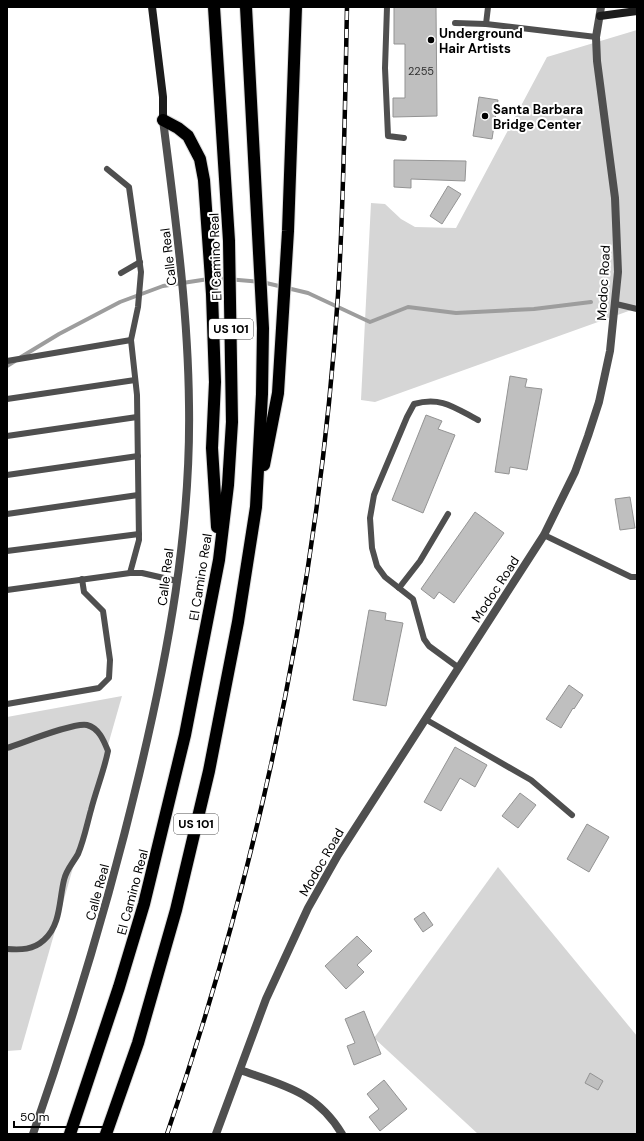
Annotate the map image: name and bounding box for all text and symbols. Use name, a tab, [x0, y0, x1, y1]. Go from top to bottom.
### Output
place label: Underground Hair Artists	[439, 25, 523, 57]
marker: Underground Hair Artists	[426, 35, 436, 45]
house number: 2255	[408, 64, 434, 78]
place label: Santa Barbara Bridge Center	[493, 101, 583, 133]
marker: Santa Barbara Bridge Center	[480, 111, 490, 121]
street label: El Camino Real	[205, 213, 226, 301]
street label: Calle Real	[157, 227, 180, 287]
street label: Modoc Road	[593, 245, 614, 321]
road number: US 101	[209, 319, 253, 339]
street label: El Camino Real	[185, 532, 216, 622]
street label: Calle Real	[154, 547, 177, 607]
street label: Modoc Road	[468, 553, 523, 626]
road number: US 101	[174, 814, 218, 834]
street label: Modoc Road	[295, 825, 348, 899]
street label: El Camino Real	[113, 847, 152, 937]
street label: Calle Real	[82, 862, 113, 922]
scale bar	[14, 1103, 108, 1129]
text: 50 m	[20, 1109, 49, 1125]

